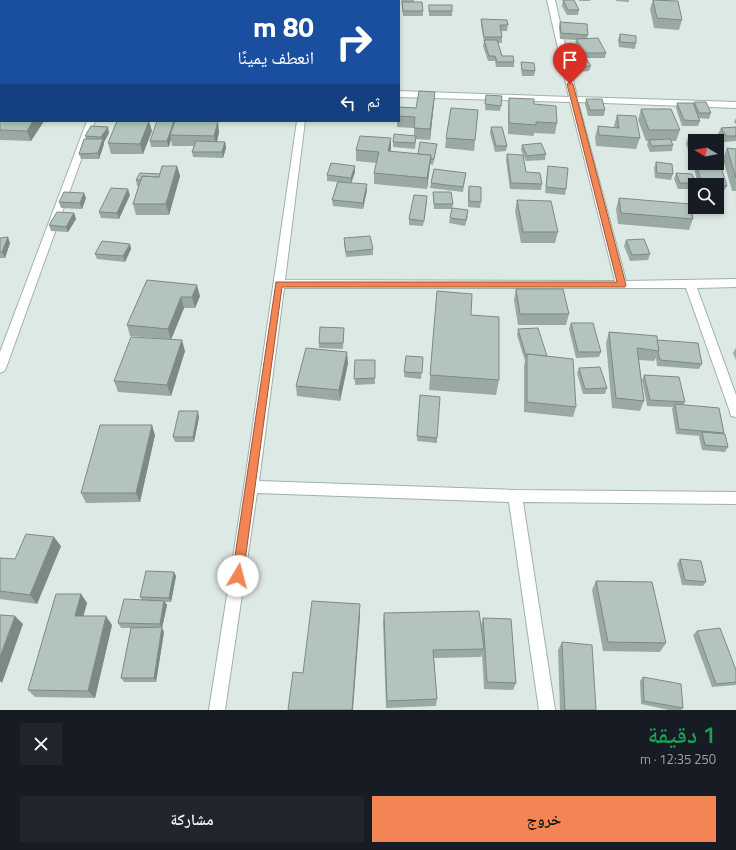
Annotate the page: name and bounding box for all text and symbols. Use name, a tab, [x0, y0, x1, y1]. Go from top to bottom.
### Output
text: 80 m	[253, 5, 314, 48]
icon: right	[328, 16, 380, 68]
pin	[553, 43, 587, 84]
text: انعطف يمينًا	[237, 44, 314, 71]
icon: arrive	[559, 49, 581, 71]
text: ثم	[367, 90, 380, 113]
icon: left	[337, 92, 359, 114]
north arrow	[688, 134, 724, 170]
map controls	[688, 134, 724, 214]
button: search	[688, 178, 724, 214]
position arrow	[217, 555, 259, 597]
text: 1 دقيقة	[647, 716, 716, 752]
button: close	[20, 723, 62, 765]
text: 250 m · 12:35	[640, 749, 716, 769]
button: مشاركة	[20, 796, 364, 842]
button: خروج	[372, 796, 716, 842]

